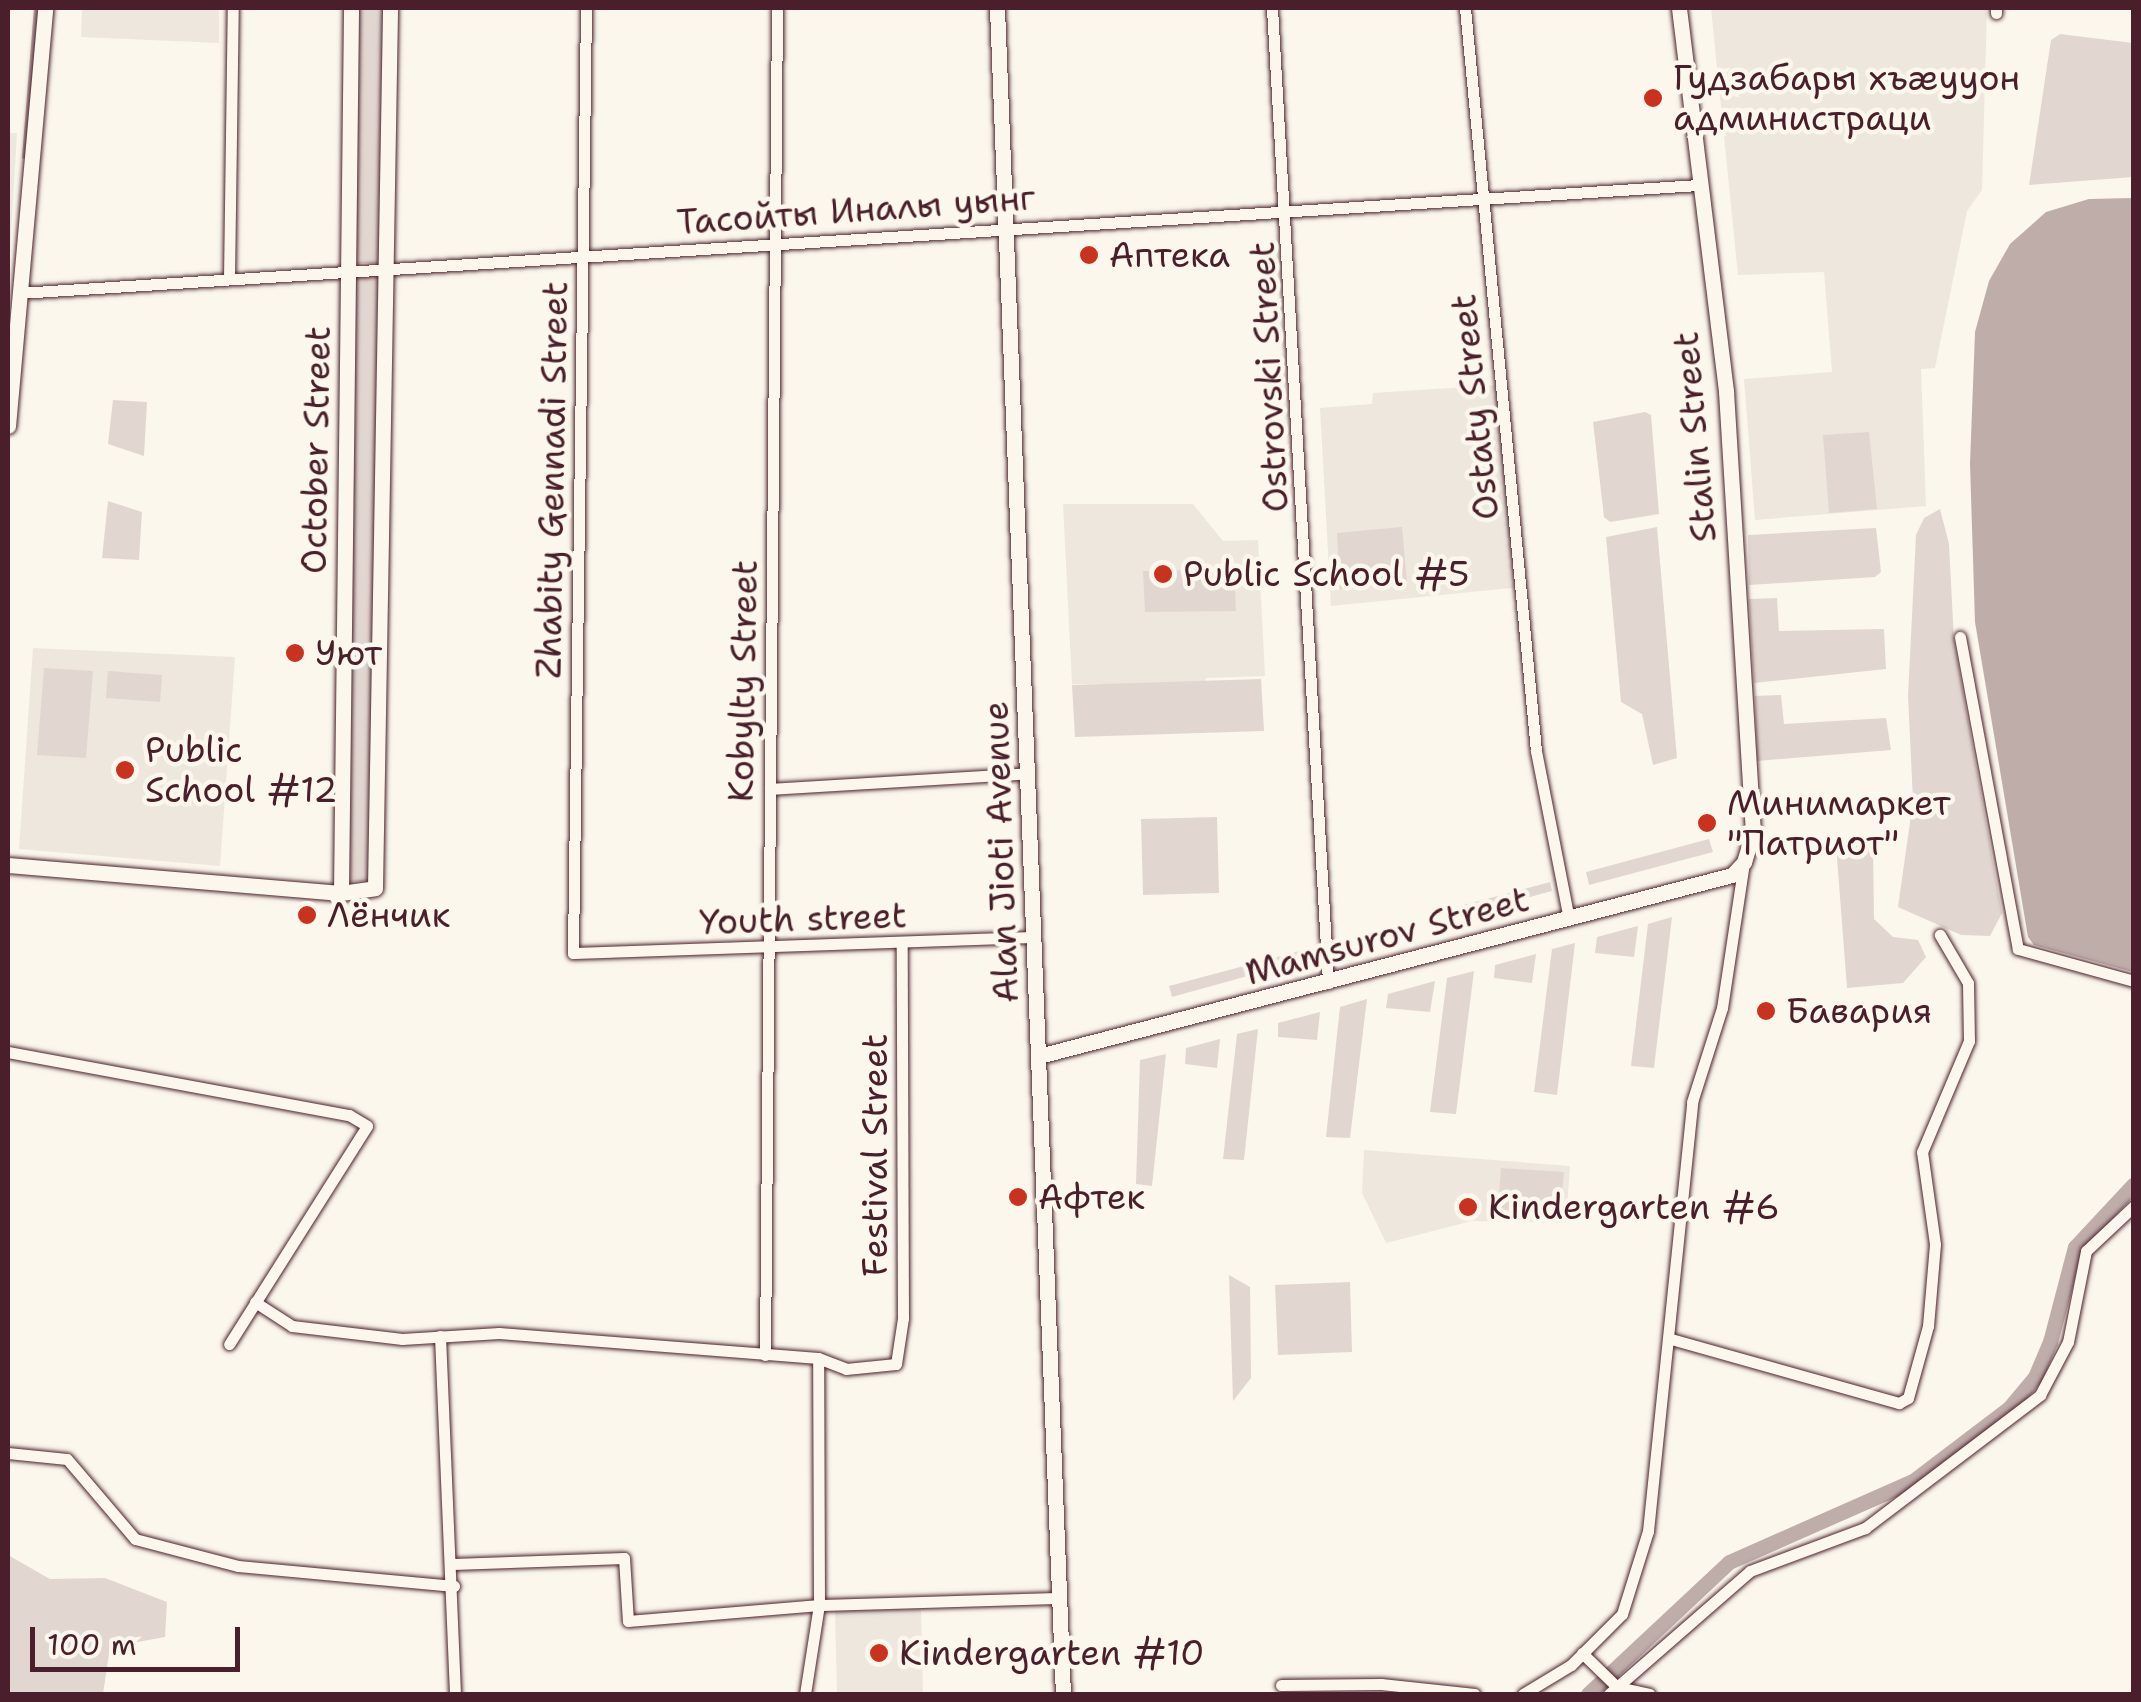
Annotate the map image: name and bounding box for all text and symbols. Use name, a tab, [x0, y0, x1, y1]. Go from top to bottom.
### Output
place label: Гудзабары хъæууон администраци	[1673, 57, 2020, 139]
marker: Гудзабары хъæууон администраци	[1642, 87, 1664, 109]
street label: Тасойты Иналы уынг	[675, 177, 1037, 243]
place label: Аптека	[1109, 234, 1230, 276]
street label: Ostrovski Street	[1241, 241, 1297, 513]
marker: Аптека	[1078, 244, 1100, 266]
street label: Zhabity Gennadi Street	[528, 281, 576, 679]
street label: Ostaty Street	[1442, 292, 1508, 522]
street label: October Street	[293, 326, 339, 574]
street label: Stalin Street	[1665, 330, 1725, 544]
place label: Public School #5	[1183, 553, 1469, 595]
street label: Kobylty Street	[720, 559, 766, 803]
marker: Public School #5	[1152, 563, 1174, 585]
place label: Уют	[315, 632, 382, 674]
marker: Уют	[284, 642, 306, 664]
street label: Alan Jioti Avenue	[975, 700, 1027, 1004]
place label: Public School #12	[145, 729, 338, 811]
marker: Public School #12	[114, 759, 136, 781]
place label: Минимаркет "Патриот"	[1727, 782, 1951, 864]
marker: Минимаркет "Патриот"	[1696, 812, 1718, 834]
street label: Mamsurov Street	[1241, 878, 1533, 994]
place label: Лёнчик	[327, 894, 450, 936]
street label: Youth street	[698, 894, 908, 944]
marker: Лёнчик	[296, 904, 318, 926]
place label: Бавария	[1786, 990, 1932, 1032]
marker: Бавария	[1755, 1000, 1777, 1022]
street label: Festival Street	[854, 1033, 896, 1277]
place label: Афтек	[1038, 1176, 1145, 1218]
marker: Афтек	[1007, 1186, 1029, 1208]
place label: Kindergarten #6	[1488, 1186, 1780, 1228]
marker: Kindergarten #6	[1457, 1196, 1479, 1218]
scale bar	[35, 1607, 245, 1669]
text: 100 m	[47, 1624, 137, 1665]
place label: Kindergarten #10	[899, 1632, 1204, 1674]
marker: Kindergarten #10	[868, 1642, 890, 1664]

